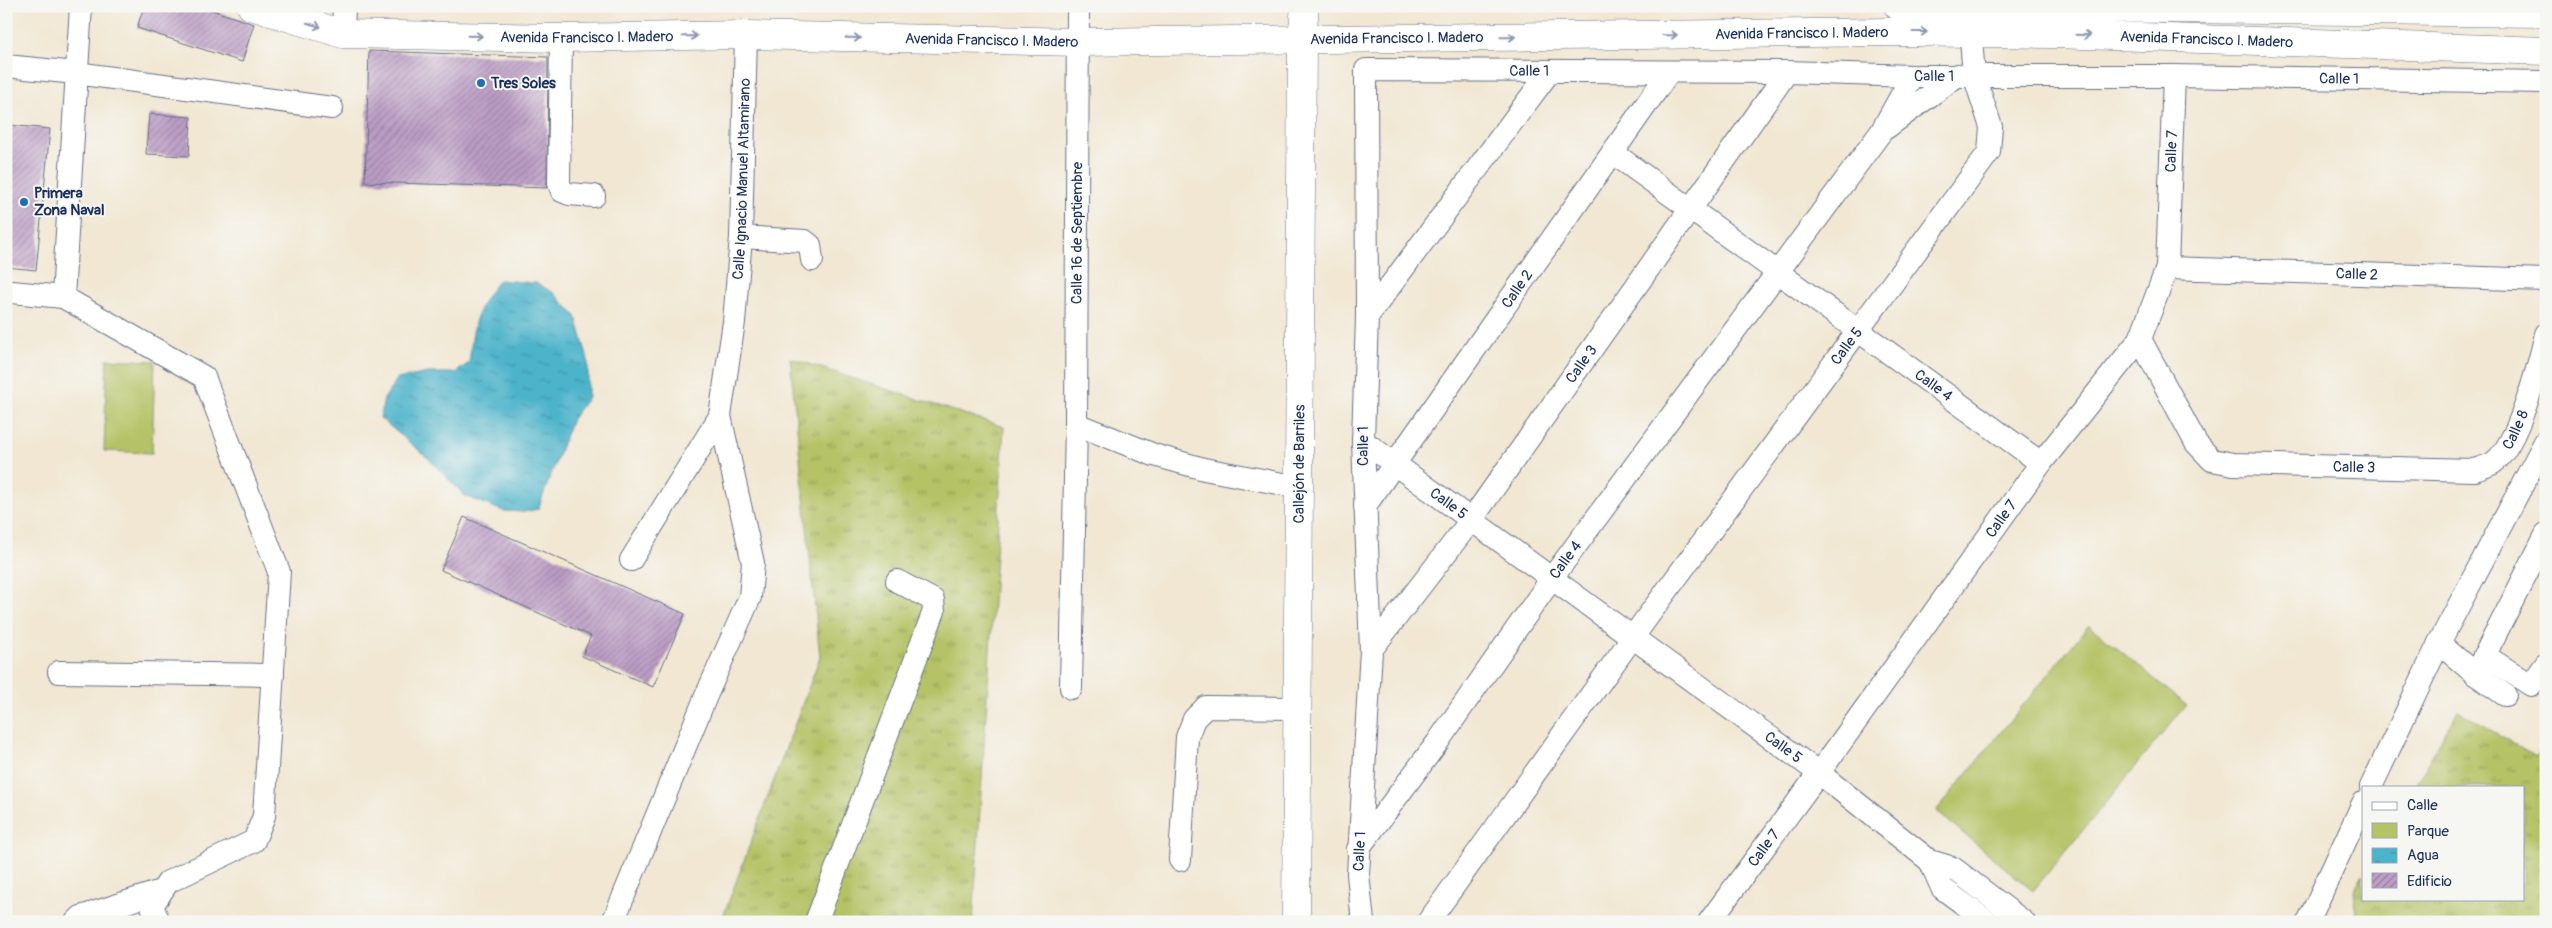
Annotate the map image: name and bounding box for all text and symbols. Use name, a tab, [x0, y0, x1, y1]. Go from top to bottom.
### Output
one-way arrow	[306, 21, 322, 31]
street label: Avenida Francisco I. Madero	[1715, 22, 1889, 44]
street label: Avenida Francisco I. Madero	[500, 27, 674, 48]
one-way arrow	[1912, 27, 1928, 37]
street label: Avenida Francisco I. Madero	[2119, 27, 2294, 52]
street label: Avenida Francisco I. Madero	[1310, 28, 1484, 49]
street label: Avenida Francisco I. Madero	[905, 29, 1079, 51]
one-way arrow	[1662, 30, 1678, 40]
one-way arrow	[2074, 30, 2091, 40]
one-way arrow	[466, 31, 483, 41]
one-way arrow	[682, 31, 698, 41]
one-way arrow	[1500, 32, 1516, 42]
one-way arrow	[844, 33, 860, 42]
street label: Calle 1	[1509, 61, 1549, 80]
street label: Calle 1	[1914, 67, 1954, 86]
street label: Calle 1	[2319, 69, 2359, 88]
place label: Tres Soles	[490, 74, 556, 93]
marker: Tres Soles	[475, 77, 487, 89]
street label: Calle Ignacio Manuel Altamirano	[728, 78, 754, 280]
street label: Calle 7	[2161, 130, 2182, 173]
street label: Calle 16 de Septiembre	[1067, 161, 1087, 304]
place label: Primera Zona Naval	[34, 184, 105, 220]
marker: Primera Zona Naval	[18, 196, 30, 208]
street label: Calle 2	[2335, 264, 2378, 284]
street label: Calle 2	[1497, 266, 1537, 312]
street label: Calle 5	[1826, 323, 1867, 369]
street label: Calle 3	[1561, 341, 1601, 387]
street label: Calle 4	[1911, 365, 1957, 406]
street label: Callejón de Barriles	[1289, 404, 1309, 524]
street label: Calle 8	[2498, 407, 2533, 453]
street label: Calle 1	[1354, 426, 1373, 466]
street label: Calle 3	[2333, 457, 2376, 477]
street label: Calle 5	[1426, 483, 1471, 523]
street label: Calle 7	[1981, 496, 2021, 541]
street label: Calle 4	[1545, 537, 1586, 583]
street label: Calle 5	[1761, 727, 1806, 767]
legend	[2362, 786, 2524, 900]
text: Calle	[2407, 796, 2438, 815]
text: Parque	[2407, 822, 2450, 841]
street label: Calle 7	[1744, 825, 1784, 871]
street label: Calle 1	[1349, 831, 1370, 872]
text: Agua	[2407, 846, 2439, 865]
text: Edificio	[2407, 872, 2452, 891]

